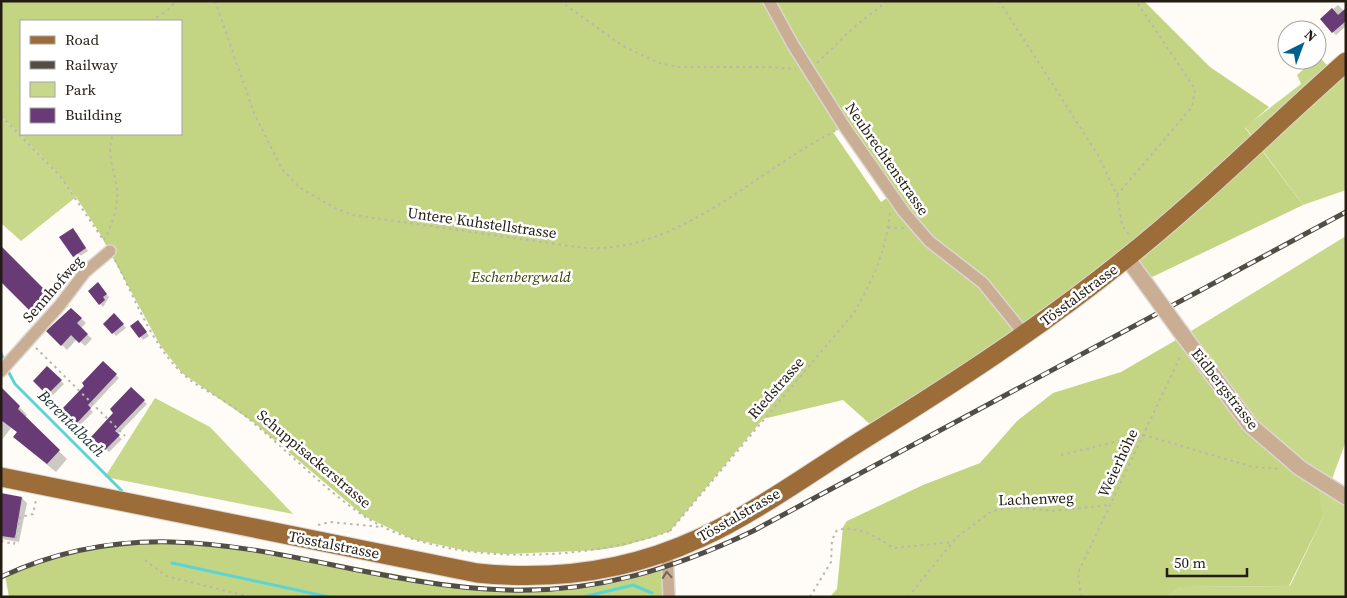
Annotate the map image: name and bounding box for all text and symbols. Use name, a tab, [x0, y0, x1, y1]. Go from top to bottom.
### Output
legend	[20, 20, 182, 135]
north arrow	[1277, 20, 1327, 70]
text: N	[1300, 24, 1321, 46]
text: Road	[65, 29, 99, 50]
text: Railway	[65, 54, 118, 75]
text: Park	[65, 79, 97, 100]
street label: Neubrechtenstrasse	[841, 98, 934, 220]
text: Building	[65, 104, 122, 125]
street label: Untere Kuhstellstrasse	[406, 202, 558, 243]
street label: Sennhofweg	[18, 250, 88, 327]
street label: Tösstalstrasse	[1036, 258, 1122, 331]
park label: Eschenbergwald	[470, 266, 571, 287]
street label: Eidbergstrasse	[1187, 344, 1264, 434]
street label: Riedstrasse	[743, 352, 809, 423]
water label: Berentalbach	[33, 384, 111, 462]
street label: Schuppisackerstrasse	[253, 405, 376, 513]
street label: Weierhöhe	[1093, 425, 1143, 500]
street label: Tösstalstrasse	[694, 482, 784, 547]
street label: Lachenweg	[998, 487, 1074, 510]
street label: Tösstalstrasse	[287, 525, 382, 564]
scale bar	[1167, 546, 1247, 578]
text: 50 m	[1174, 552, 1206, 573]
one-way arrow	[662, 570, 673, 578]

